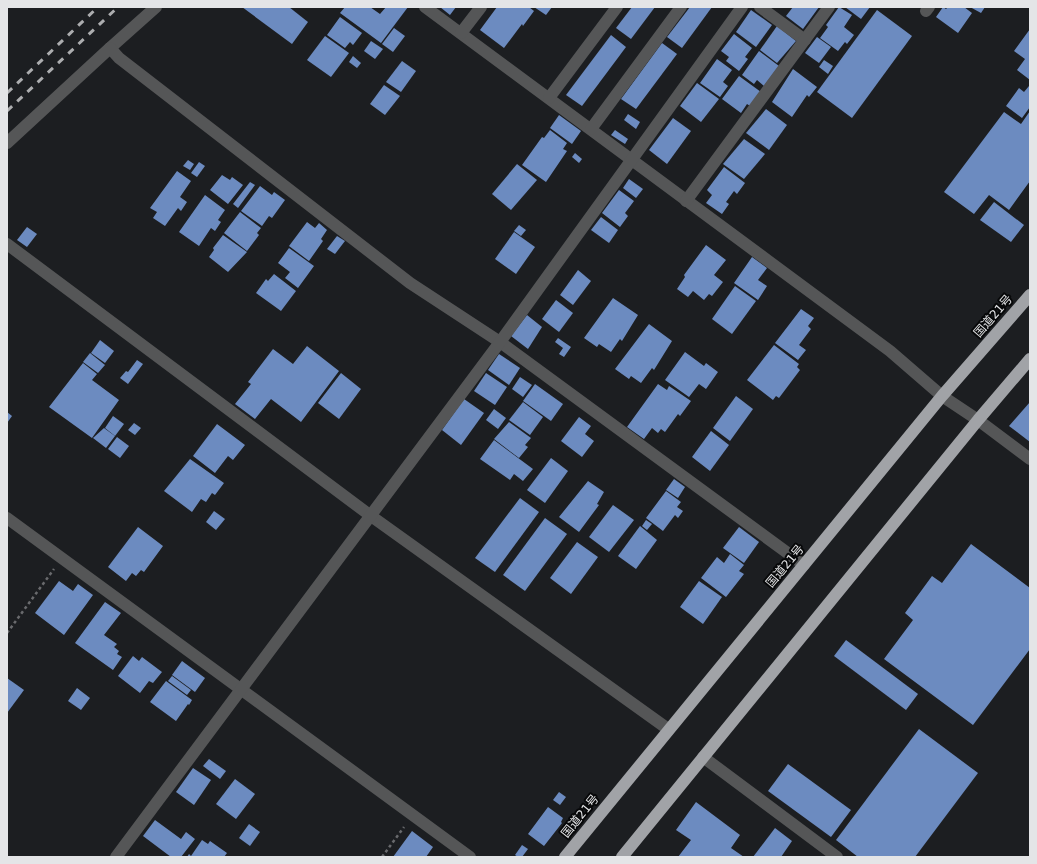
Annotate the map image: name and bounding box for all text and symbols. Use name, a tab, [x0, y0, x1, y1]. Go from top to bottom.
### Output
street label: 国道21号	[971, 292, 1015, 340]
street label: 国道21号	[763, 542, 807, 590]
street label: 国道21号	[558, 792, 602, 840]

